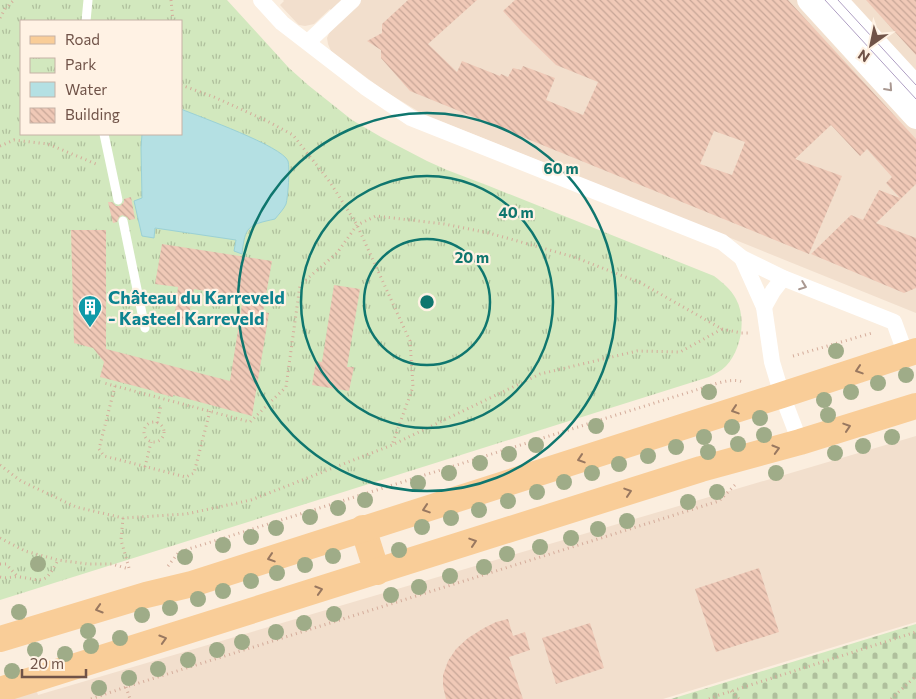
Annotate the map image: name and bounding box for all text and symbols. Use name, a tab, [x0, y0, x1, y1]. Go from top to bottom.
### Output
legend	[20, 20, 182, 135]
north arrow	[846, 20, 896, 70]
text: Road	[65, 30, 100, 48]
text: N	[855, 46, 873, 66]
text: Park	[65, 55, 96, 73]
text: Water	[65, 80, 107, 98]
one-way arrow	[883, 82, 892, 91]
text: Building	[65, 105, 120, 123]
text: 60 m	[543, 159, 579, 177]
text: 40 m	[498, 203, 534, 221]
text: 20 m	[455, 248, 489, 266]
one-way arrow	[798, 280, 806, 290]
place label: Château du Karreveld - Kasteel Karreveld	[108, 286, 285, 329]
centre of rings	[418, 293, 436, 311]
building icon: Château du Karreveld - Kasteel Karreveld	[77, 294, 103, 328]
one-way arrow	[856, 364, 864, 374]
one-way arrow	[732, 404, 740, 414]
one-way arrow	[842, 423, 851, 433]
one-way arrow	[771, 444, 780, 455]
one-way arrow	[577, 454, 585, 464]
one-way arrow	[624, 488, 632, 498]
one-way arrow	[422, 503, 430, 513]
one-way arrow	[469, 537, 477, 547]
one-way arrow	[267, 552, 276, 562]
one-way arrow	[314, 586, 322, 596]
one-way arrow	[95, 604, 104, 614]
one-way arrow	[159, 635, 167, 645]
scale bar	[22, 646, 86, 678]
text: 20 m	[30, 654, 64, 672]

